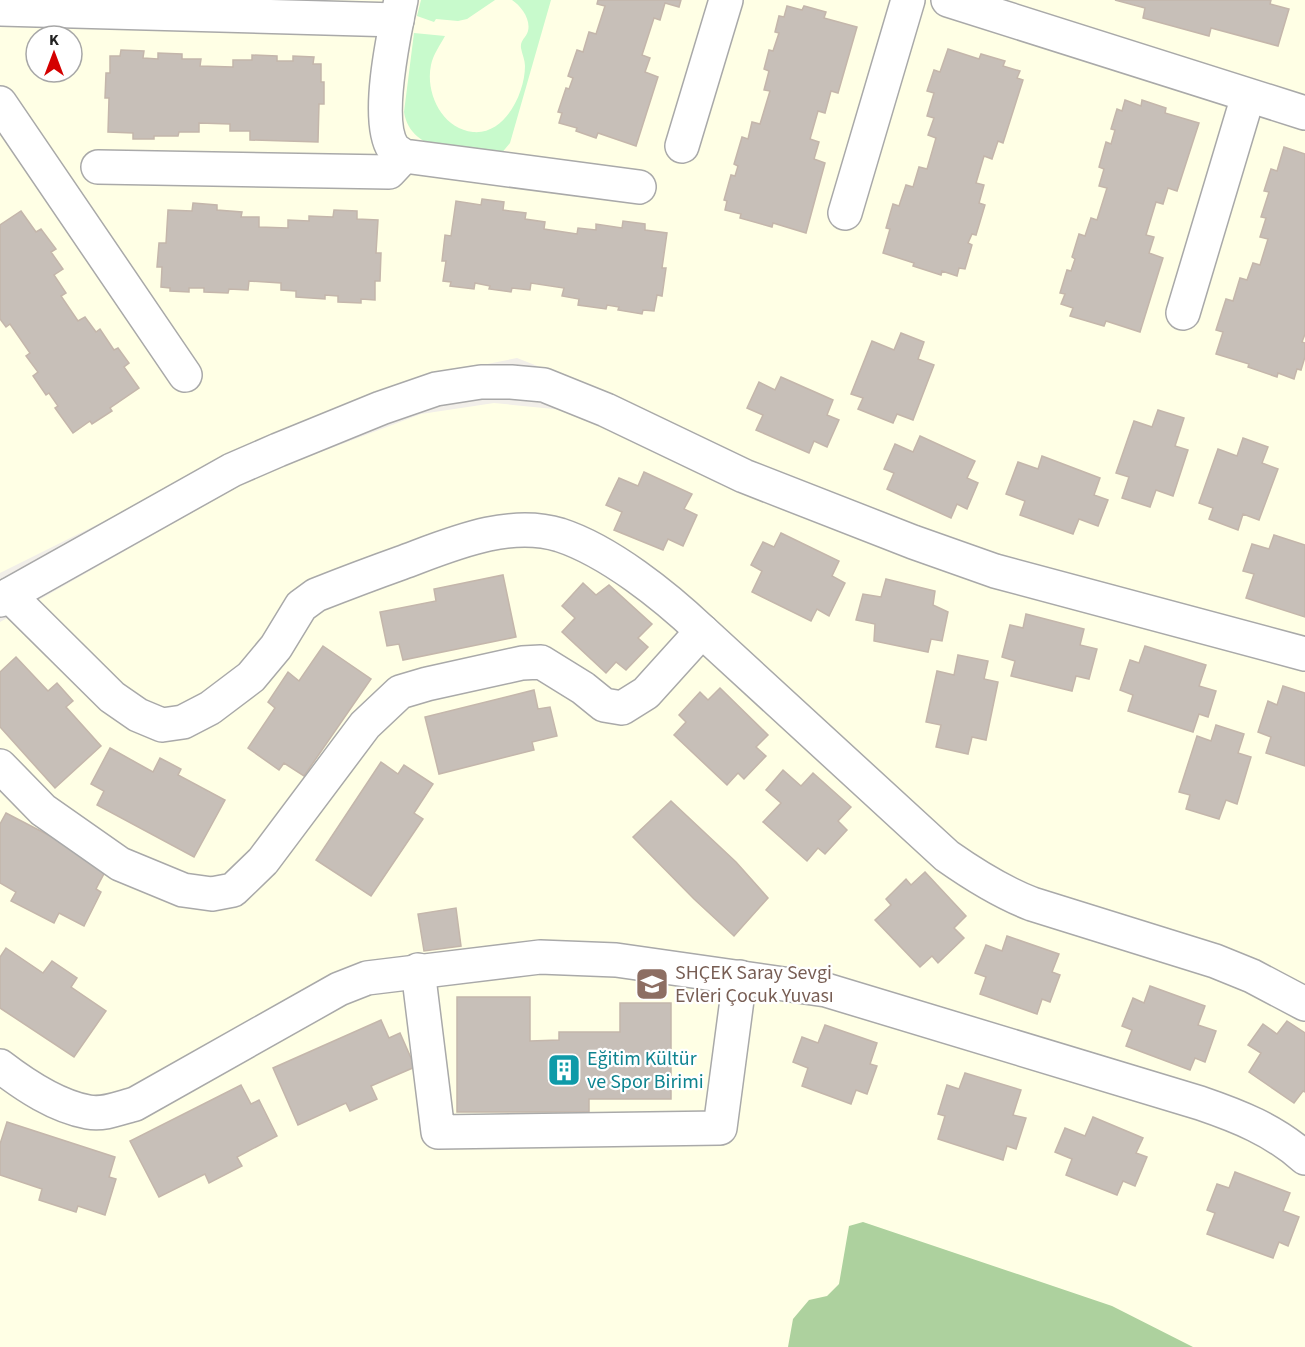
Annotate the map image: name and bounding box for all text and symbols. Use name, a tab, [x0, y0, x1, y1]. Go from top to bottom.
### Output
north arrow	[24, 24, 84, 84]
text: K	[49, 29, 59, 51]
place label: SHÇEK Saray Sevgi Evleri Çocuk Yuvası	[675, 959, 834, 1010]
school or university icon: SHÇEK Saray Sevgi Evleri Çocuk Yuvası	[634, 966, 670, 1002]
place label: Eğitim Kültür ve Spor Birimi	[587, 1045, 704, 1096]
building icon: Eğitim Kültür ve Spor Birimi	[546, 1052, 582, 1088]

